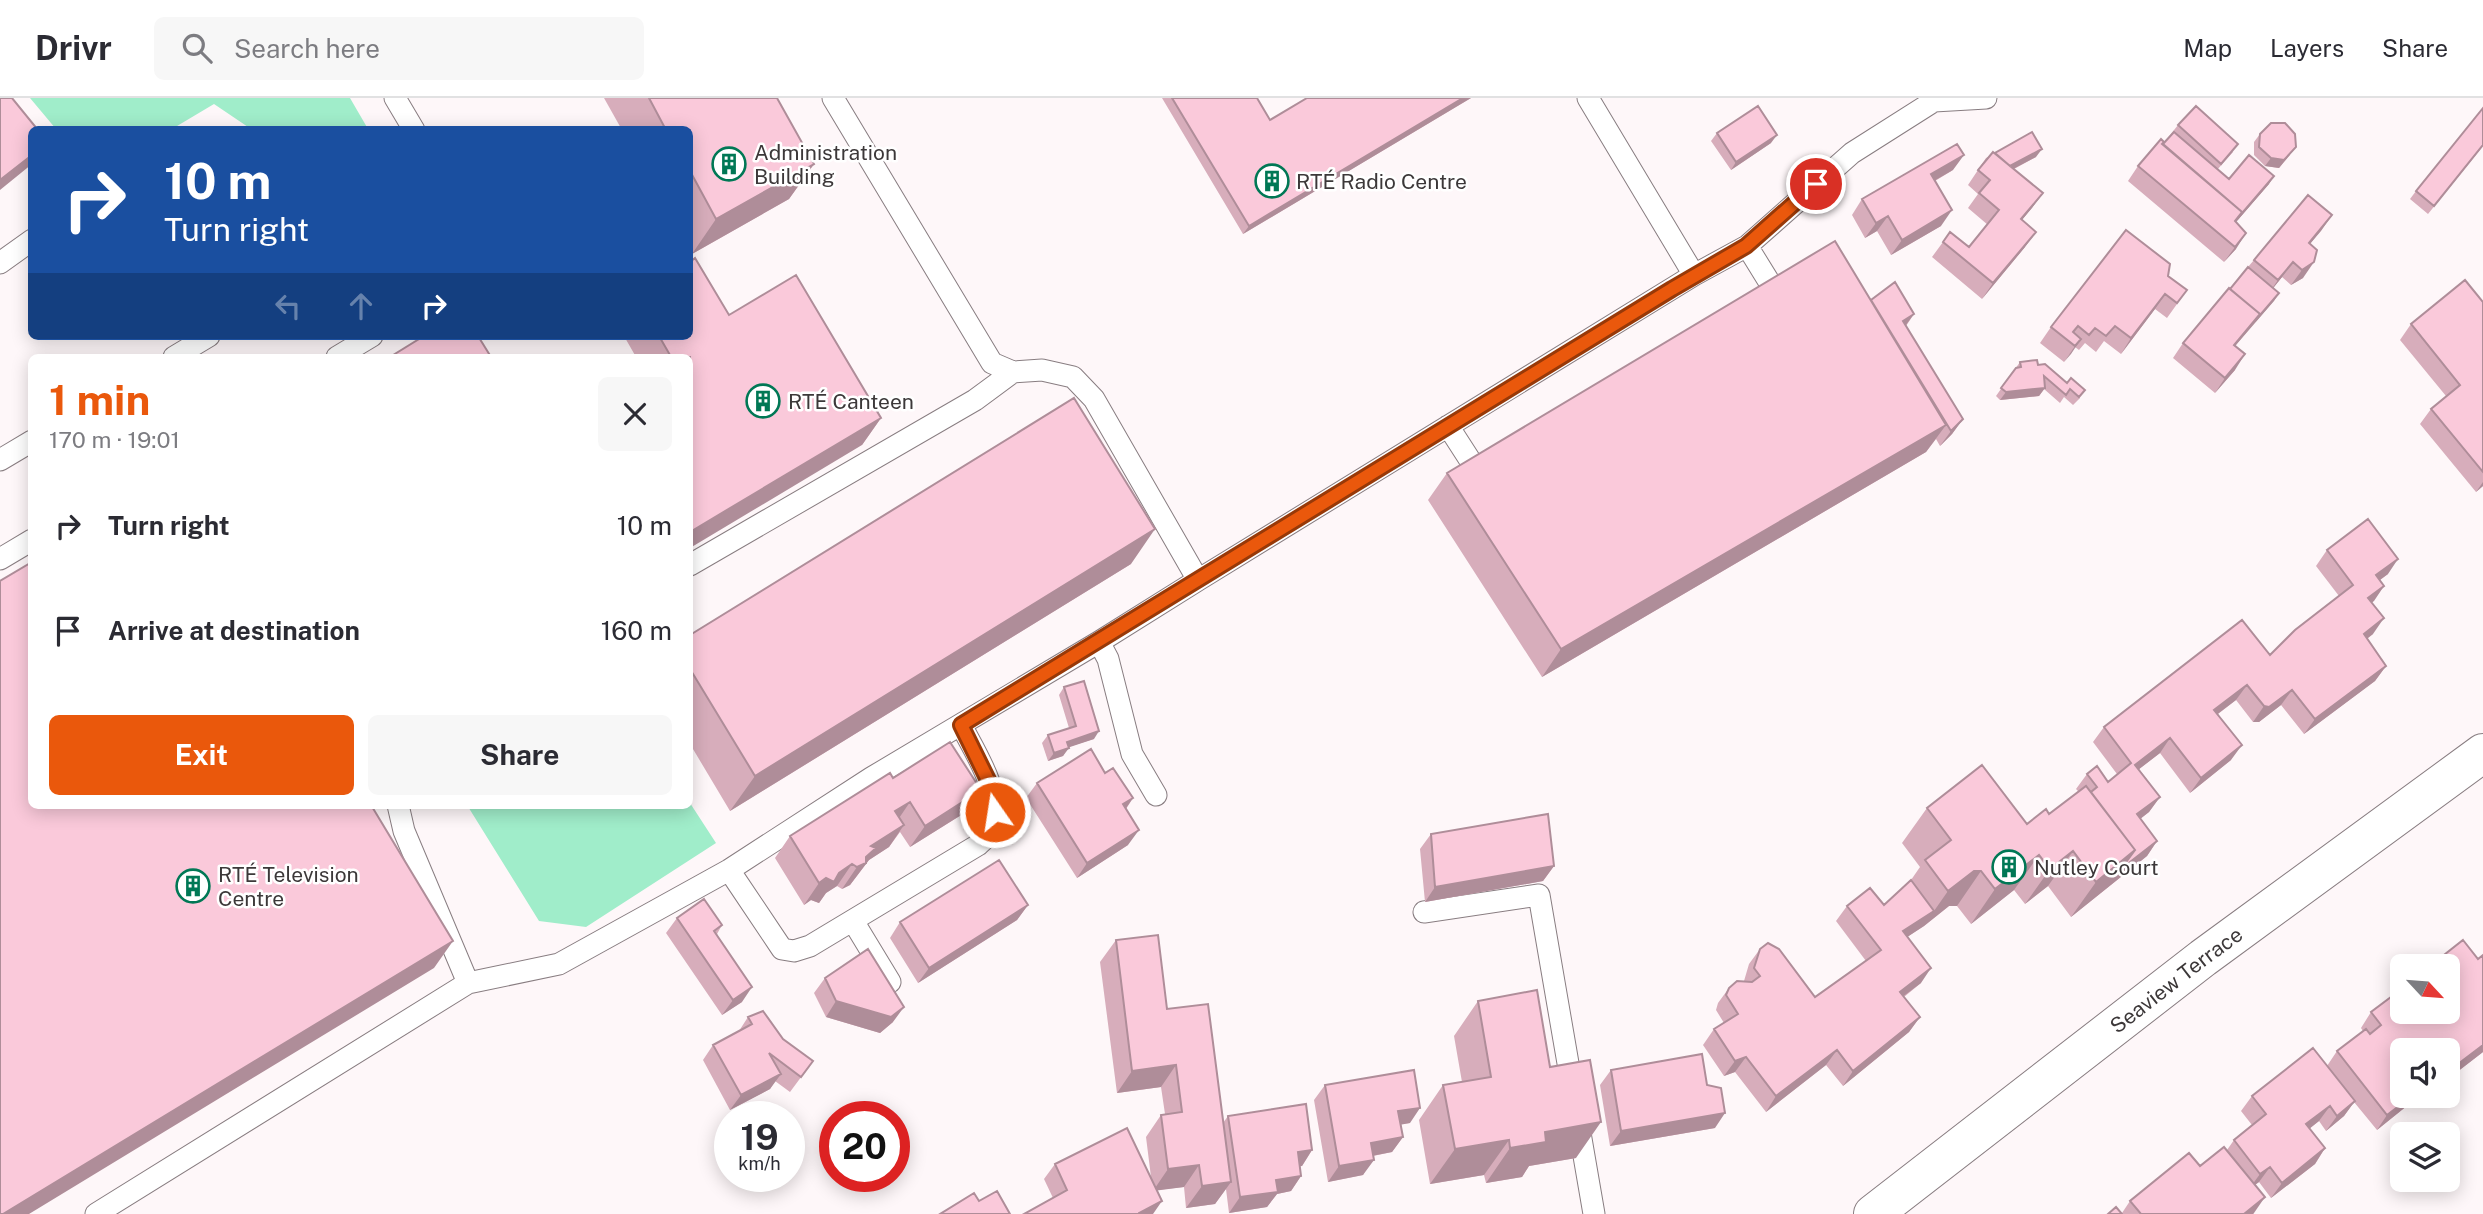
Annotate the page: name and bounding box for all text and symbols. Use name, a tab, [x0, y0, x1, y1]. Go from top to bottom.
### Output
search box	[154, 17, 644, 80]
text: Drivr	[35, 29, 112, 67]
icon: search	[178, 29, 216, 67]
text: Search here	[234, 33, 380, 64]
text: Map	[2183, 34, 2232, 62]
text: Layers	[2270, 34, 2344, 62]
text: Share	[2382, 34, 2448, 62]
place label: Administration Building	[754, 140, 897, 189]
building icon: Administration Building	[710, 145, 748, 183]
text: 10 m	[164, 152, 271, 210]
icon: right	[49, 154, 140, 245]
pin	[1786, 154, 1846, 214]
building icon: RTÉ Radio Centre	[1253, 162, 1291, 200]
icon: arrive	[1797, 165, 1835, 203]
place label: RTÉ Radio Centre	[1296, 169, 1467, 194]
text: Turn right	[164, 211, 309, 248]
icon: left	[269, 287, 307, 325]
icon: ahead	[342, 287, 380, 325]
icon: right	[415, 287, 453, 325]
text: 1 min	[49, 375, 150, 424]
button: close	[598, 377, 672, 451]
building icon: RTÉ Canteen	[744, 382, 782, 420]
place label: RTÉ Canteen	[788, 389, 914, 414]
text: 170 m · 19:01	[49, 426, 180, 453]
icon: right	[49, 507, 87, 545]
text: Turn right	[108, 510, 230, 541]
text: 10 m	[617, 510, 672, 541]
icon: arrive	[49, 612, 87, 650]
text: Arrive at destination	[108, 615, 360, 646]
text: 160 m	[601, 615, 672, 646]
button: Exit	[49, 715, 354, 795]
button: Share	[368, 715, 672, 795]
position arrow	[958, 775, 1032, 849]
building icon: Nutley Court	[1990, 848, 2028, 886]
place label: Nutley Court	[2034, 855, 2159, 880]
place label: RTÉ Television Centre	[218, 862, 359, 911]
building icon: RTÉ Television Centre	[174, 867, 212, 905]
street label: Seaview Terrace	[2105, 921, 2247, 1038]
north arrow	[2390, 954, 2460, 1024]
map controls	[2390, 954, 2460, 1192]
button: sound	[2390, 1038, 2460, 1108]
speed limit sign: 20	[819, 1101, 910, 1192]
text: 19	[740, 1117, 779, 1158]
button: layers	[2390, 1122, 2460, 1192]
text: km/h	[738, 1153, 781, 1174]

